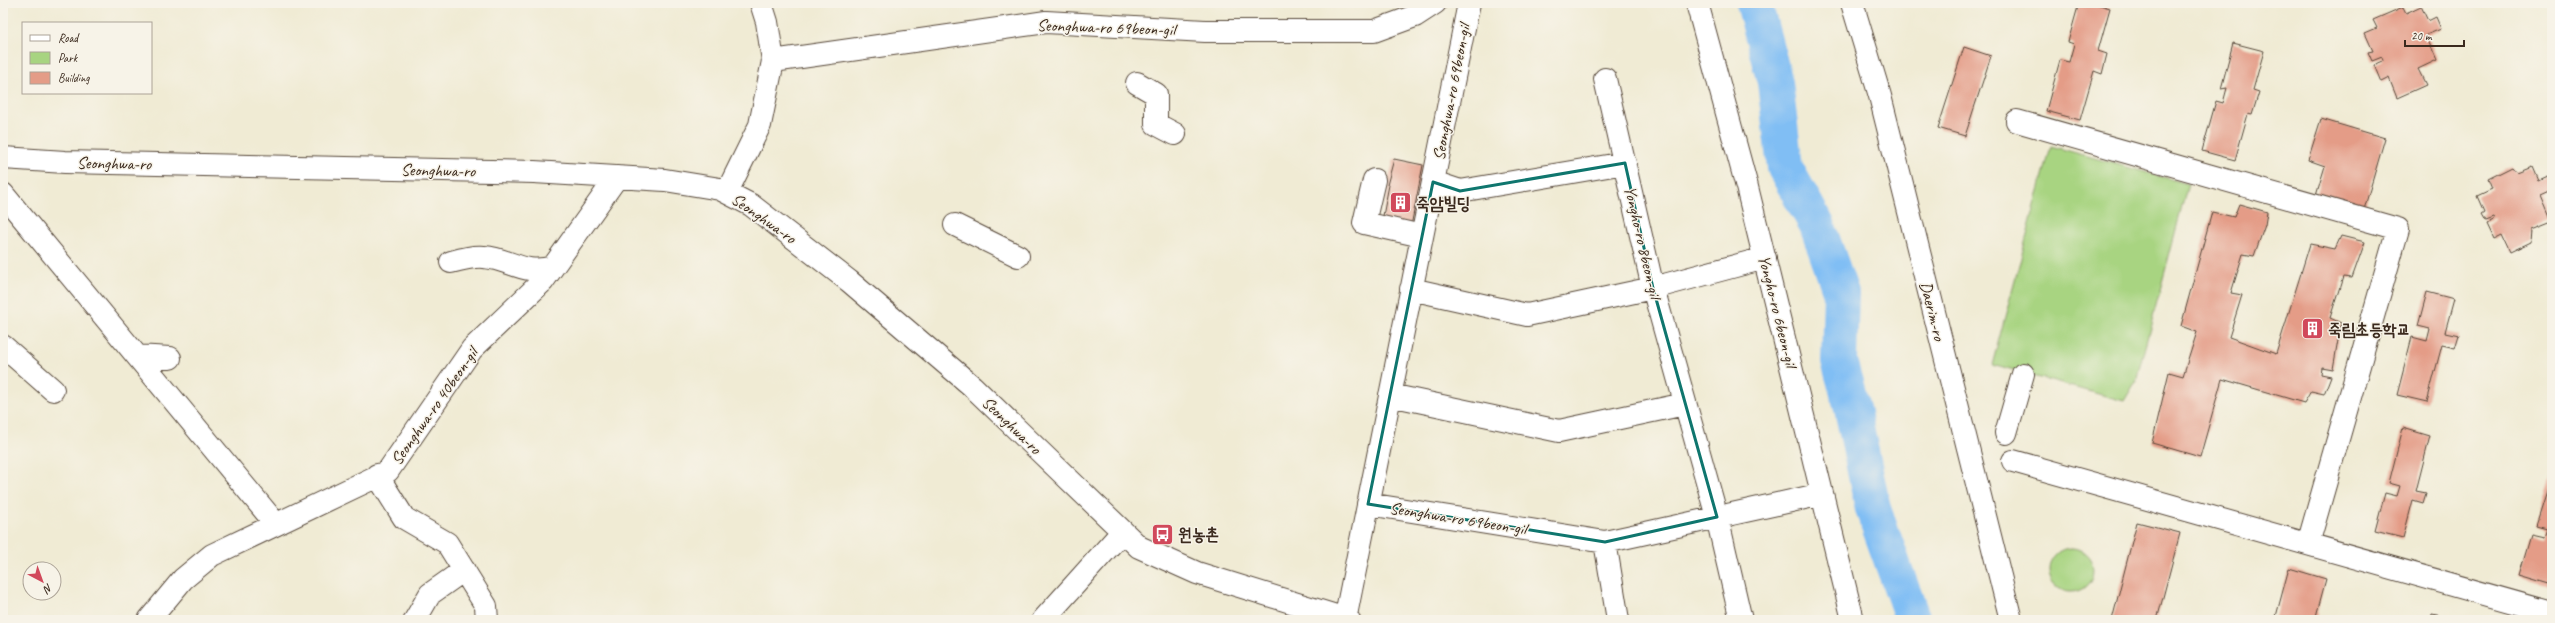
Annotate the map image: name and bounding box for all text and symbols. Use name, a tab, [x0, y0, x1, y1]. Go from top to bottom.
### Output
street label: Seonghwa-ro 69beon-gil	[1037, 15, 1178, 41]
street label: Seonghwa-ro 69beon-gil	[1428, 19, 1476, 162]
legend	[22, 22, 152, 94]
scale bar	[2405, 22, 2464, 48]
text: 20 m	[2411, 28, 2433, 44]
text: Road	[58, 30, 80, 46]
text: Park	[58, 50, 79, 66]
text: Building	[58, 70, 90, 86]
street label: Seonghwa-ro	[77, 152, 152, 175]
street label: Seonghwa-ro	[401, 159, 476, 182]
street label: Yongho-ro 8beon-gil	[1619, 184, 1666, 303]
street label: Seonghwa-ro	[727, 189, 801, 249]
building icon: 죽암빌딩	[1388, 190, 1414, 216]
place label: 죽암빌딩	[1416, 193, 1471, 214]
street label: Yongho-ro 6beon-gil	[1753, 253, 1802, 372]
street label: Daerim-ro	[1915, 279, 1950, 344]
building icon: 죽림초등학교	[2299, 316, 2325, 342]
place label: 죽림초등학교	[2328, 319, 2410, 340]
street label: Seonghwa-ro 40beon-gil	[386, 341, 484, 469]
street label: Seonghwa-ro	[978, 392, 1046, 459]
street label: Seonghwa-ro 69beon-gil	[1388, 497, 1531, 540]
bus stop icon: 원농촌	[1149, 521, 1175, 547]
place label: 원농촌	[1178, 524, 1219, 545]
north arrow	[22, 561, 62, 601]
text: N	[40, 581, 56, 597]

